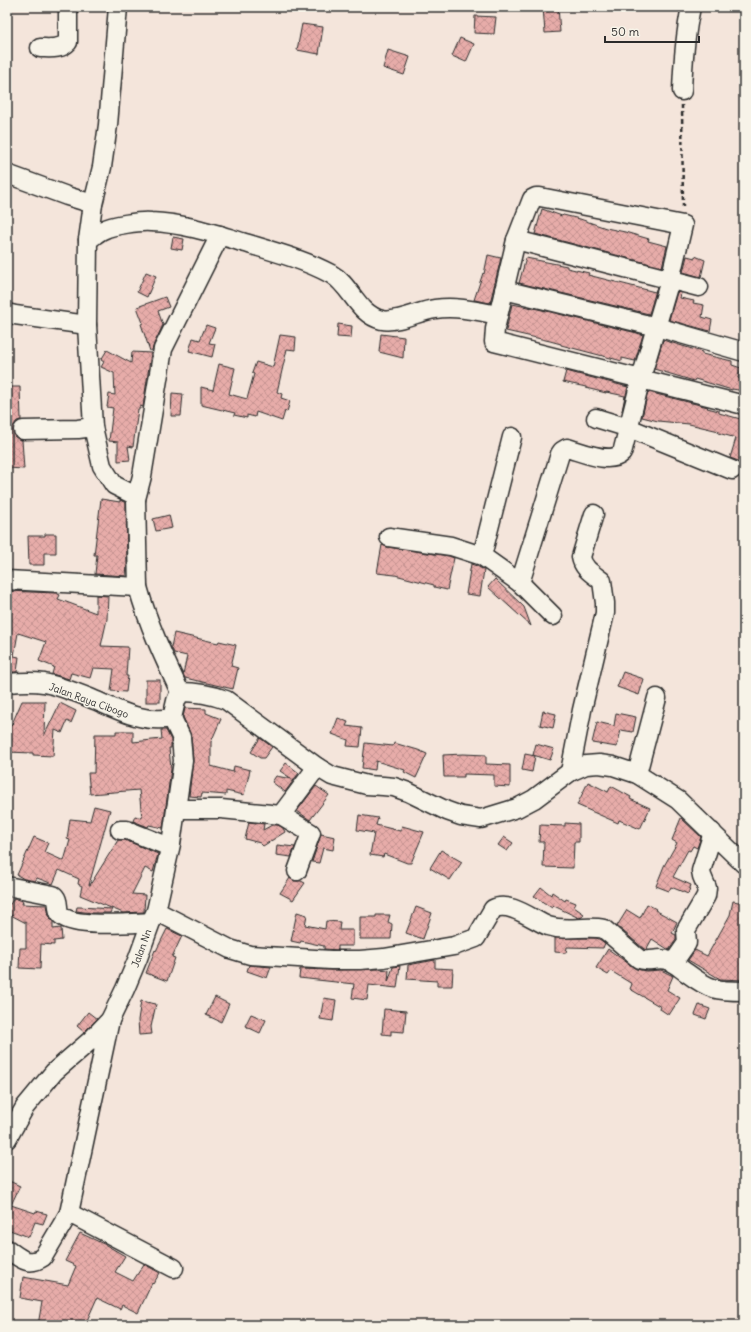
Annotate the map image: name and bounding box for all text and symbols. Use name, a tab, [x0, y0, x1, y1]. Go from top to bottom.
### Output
scale bar	[605, 18, 699, 44]
text: 50 m	[611, 24, 640, 39]
street label: Jalan Raya Cibogo	[47, 680, 131, 721]
street label: Jalan Nn	[129, 927, 154, 969]

